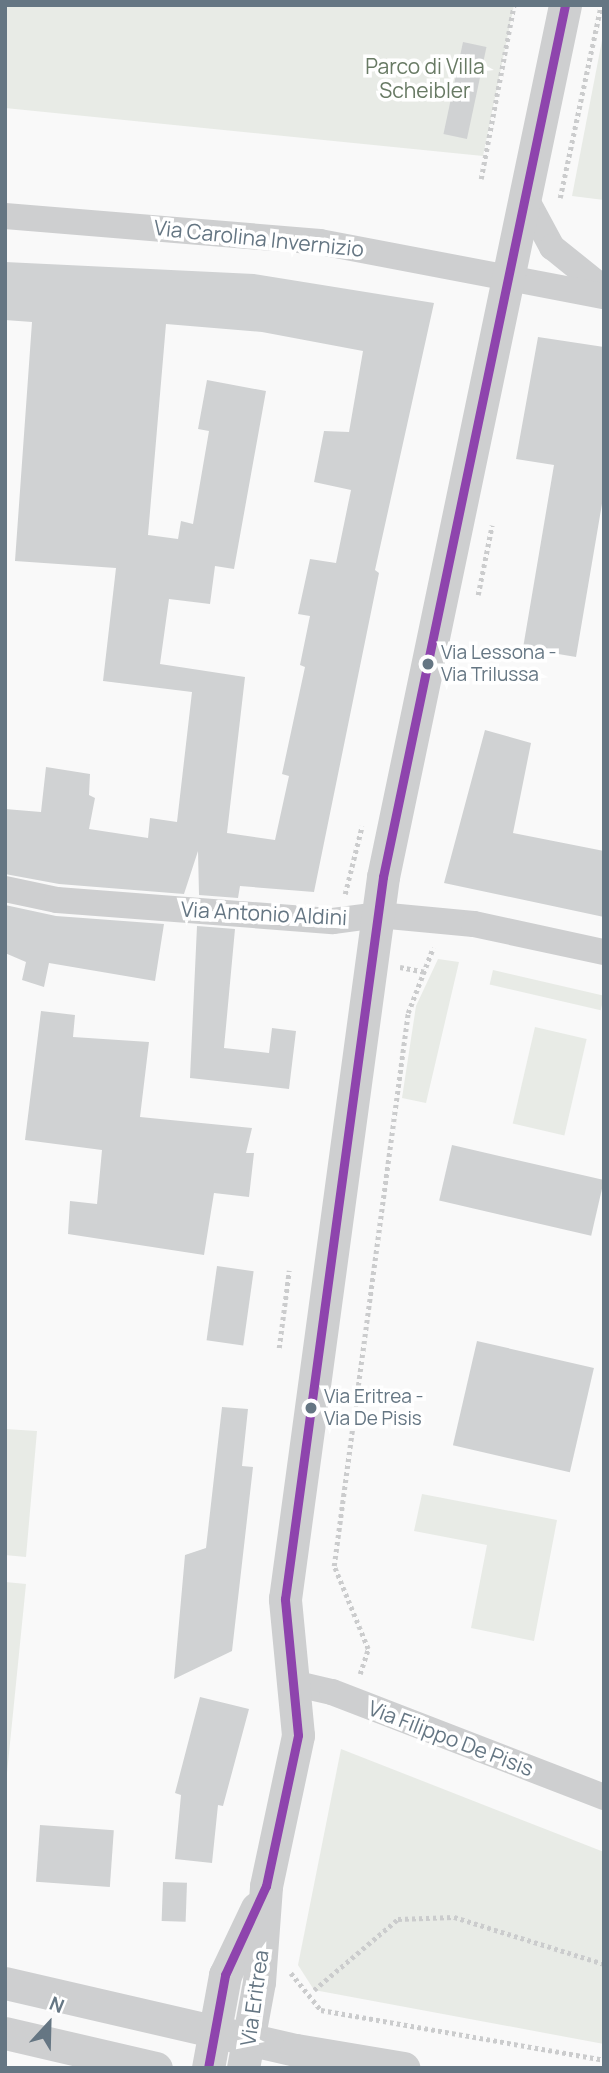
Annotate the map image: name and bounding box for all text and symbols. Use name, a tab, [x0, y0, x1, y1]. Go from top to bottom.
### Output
park label: Parco di Villa Scheibler	[365, 53, 485, 103]
street label: Via Carolina Invernizio	[153, 214, 365, 262]
place label: Via Lessona - Via Trilussa	[441, 642, 556, 686]
marker: Via Lessona - Via Trilussa	[421, 657, 435, 671]
street label: Via Antonio Aldini	[180, 896, 348, 930]
place label: Via Eritrea - Via De Pisis	[324, 1386, 424, 1430]
marker: Via Eritrea - Via De Pisis	[304, 1401, 318, 1415]
street label: Via Filippo De Pisis	[365, 1695, 537, 1781]
street label: Via Eritrea	[235, 1948, 273, 2048]
north arrow	[14, 1989, 84, 2059]
text: N	[46, 1990, 68, 2019]

